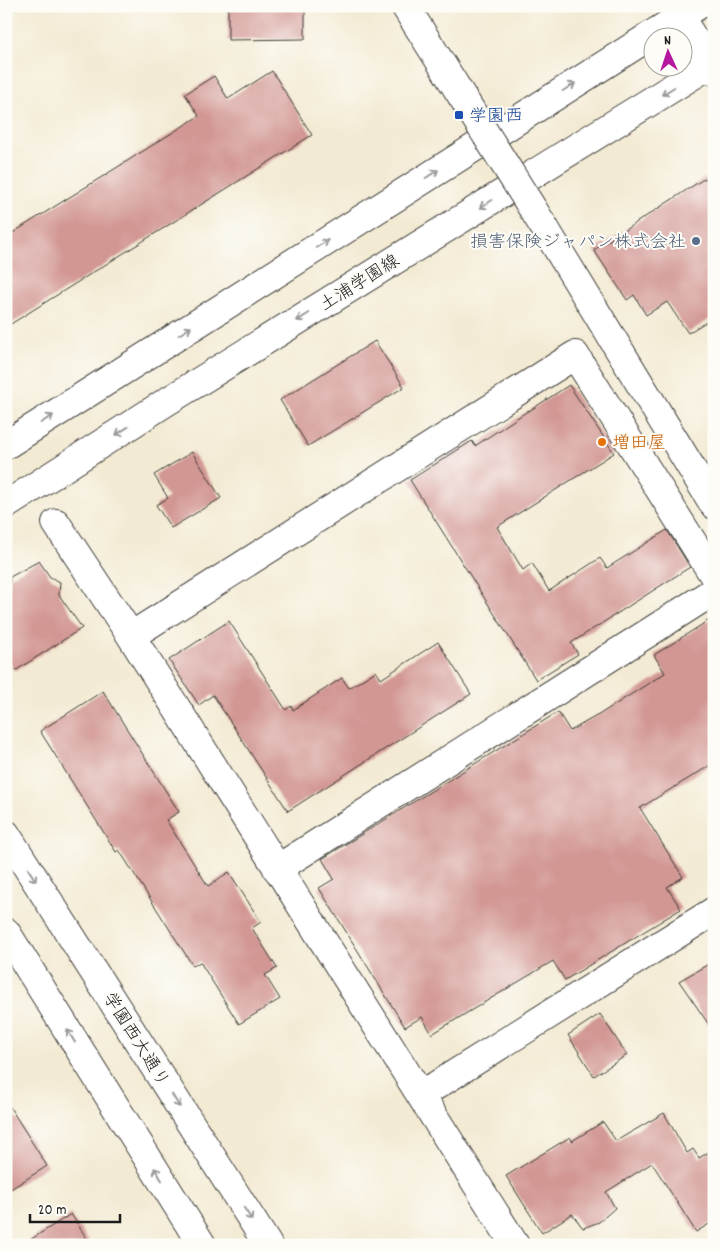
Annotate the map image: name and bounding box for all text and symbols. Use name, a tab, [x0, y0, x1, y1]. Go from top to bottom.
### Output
north arrow	[642, 28, 692, 78]
text: N	[663, 31, 671, 51]
one-way arrow	[562, 82, 576, 92]
one-way arrow	[662, 86, 676, 96]
place label: 学園西	[469, 105, 523, 130]
marker: 学園西	[453, 109, 465, 121]
one-way arrow	[425, 169, 439, 180]
one-way arrow	[479, 199, 493, 209]
place label: 損害保険ジャパン株式会社	[470, 231, 686, 256]
marker: 損害保険ジャパン株式会社	[690, 235, 702, 247]
one-way arrow	[314, 239, 328, 249]
street label: 土浦学園線	[316, 250, 405, 319]
one-way arrow	[296, 313, 310, 323]
one-way arrow	[177, 326, 191, 336]
one-way arrow	[40, 413, 54, 423]
one-way arrow	[115, 426, 129, 436]
place label: 増田屋	[612, 432, 666, 457]
marker: 増田屋	[596, 436, 608, 448]
one-way arrow	[27, 868, 38, 882]
street label: 学園西大通り	[96, 988, 174, 1093]
one-way arrow	[66, 1029, 77, 1043]
one-way arrow	[171, 1093, 181, 1107]
one-way arrow	[152, 1167, 162, 1181]
scale bar	[30, 1191, 120, 1223]
text: 20 m	[38, 1200, 66, 1222]
one-way arrow	[243, 1206, 253, 1220]

